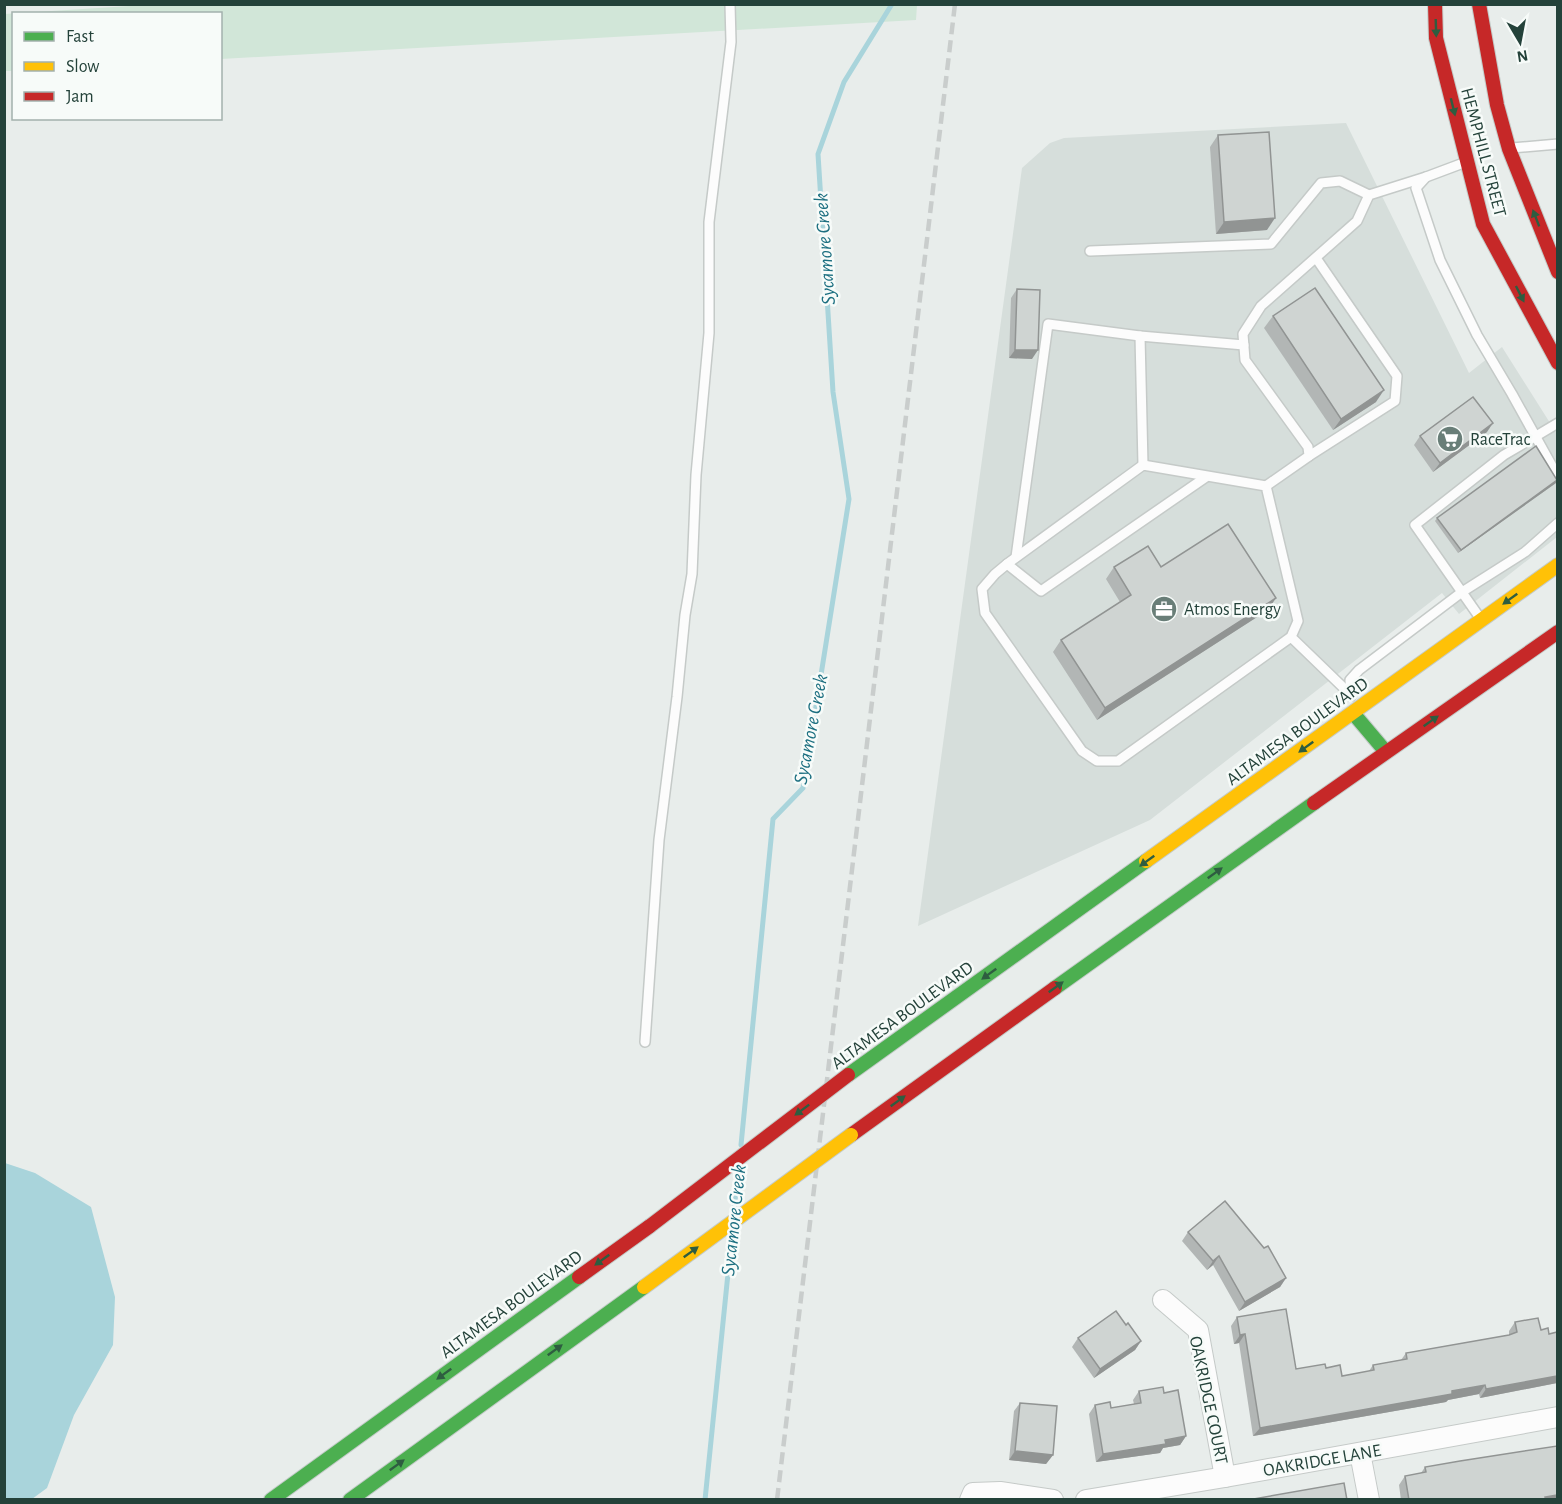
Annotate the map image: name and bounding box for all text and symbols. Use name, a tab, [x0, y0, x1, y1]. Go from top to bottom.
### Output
legend	[12, 12, 222, 120]
north arrow	[1490, 12, 1550, 72]
one-way arrow	[1432, 19, 1441, 38]
text: Fast	[66, 28, 94, 46]
text: N	[1516, 47, 1529, 65]
text: Slow	[66, 58, 99, 76]
street label: HEMPHILL STREET	[1457, 86, 1509, 219]
text: Jam	[66, 88, 94, 106]
one-way arrow	[1449, 97, 1459, 116]
water label: Sycamore Creek	[811, 192, 839, 306]
one-way arrow	[1531, 208, 1541, 226]
one-way arrow	[1515, 285, 1525, 302]
supermarket icon: RaceTrac	[1435, 424, 1465, 454]
place label: RaceTrac	[1470, 431, 1531, 449]
one-way arrow	[1503, 593, 1518, 605]
office icon: Atmos Energy	[1149, 594, 1179, 624]
place label: Atmos Energy	[1184, 601, 1281, 619]
water label: Sycamore Creek	[790, 672, 831, 786]
street label: ALTAMESA BOULEVARD	[1223, 674, 1372, 789]
one-way arrow	[1422, 715, 1438, 727]
one-way arrow	[1298, 741, 1314, 753]
one-way arrow	[1140, 855, 1156, 867]
one-way arrow	[1206, 867, 1222, 879]
street label: ALTAMESA BOULEVARD	[828, 958, 977, 1073]
one-way arrow	[981, 968, 997, 980]
one-way arrow	[1048, 981, 1064, 993]
one-way arrow	[890, 1095, 906, 1107]
one-way arrow	[794, 1104, 810, 1116]
water label: Sycamore Creek	[718, 1163, 750, 1277]
one-way arrow	[683, 1246, 699, 1258]
street label: ALTAMESA BOULEVARD	[437, 1247, 586, 1362]
one-way arrow	[595, 1254, 611, 1266]
street label: OAKRIDGE COURT	[1186, 1335, 1230, 1466]
one-way arrow	[548, 1345, 563, 1357]
one-way arrow	[437, 1368, 453, 1380]
street label: OAKRIDGE LANE	[1262, 1442, 1383, 1480]
one-way arrow	[390, 1459, 405, 1471]

